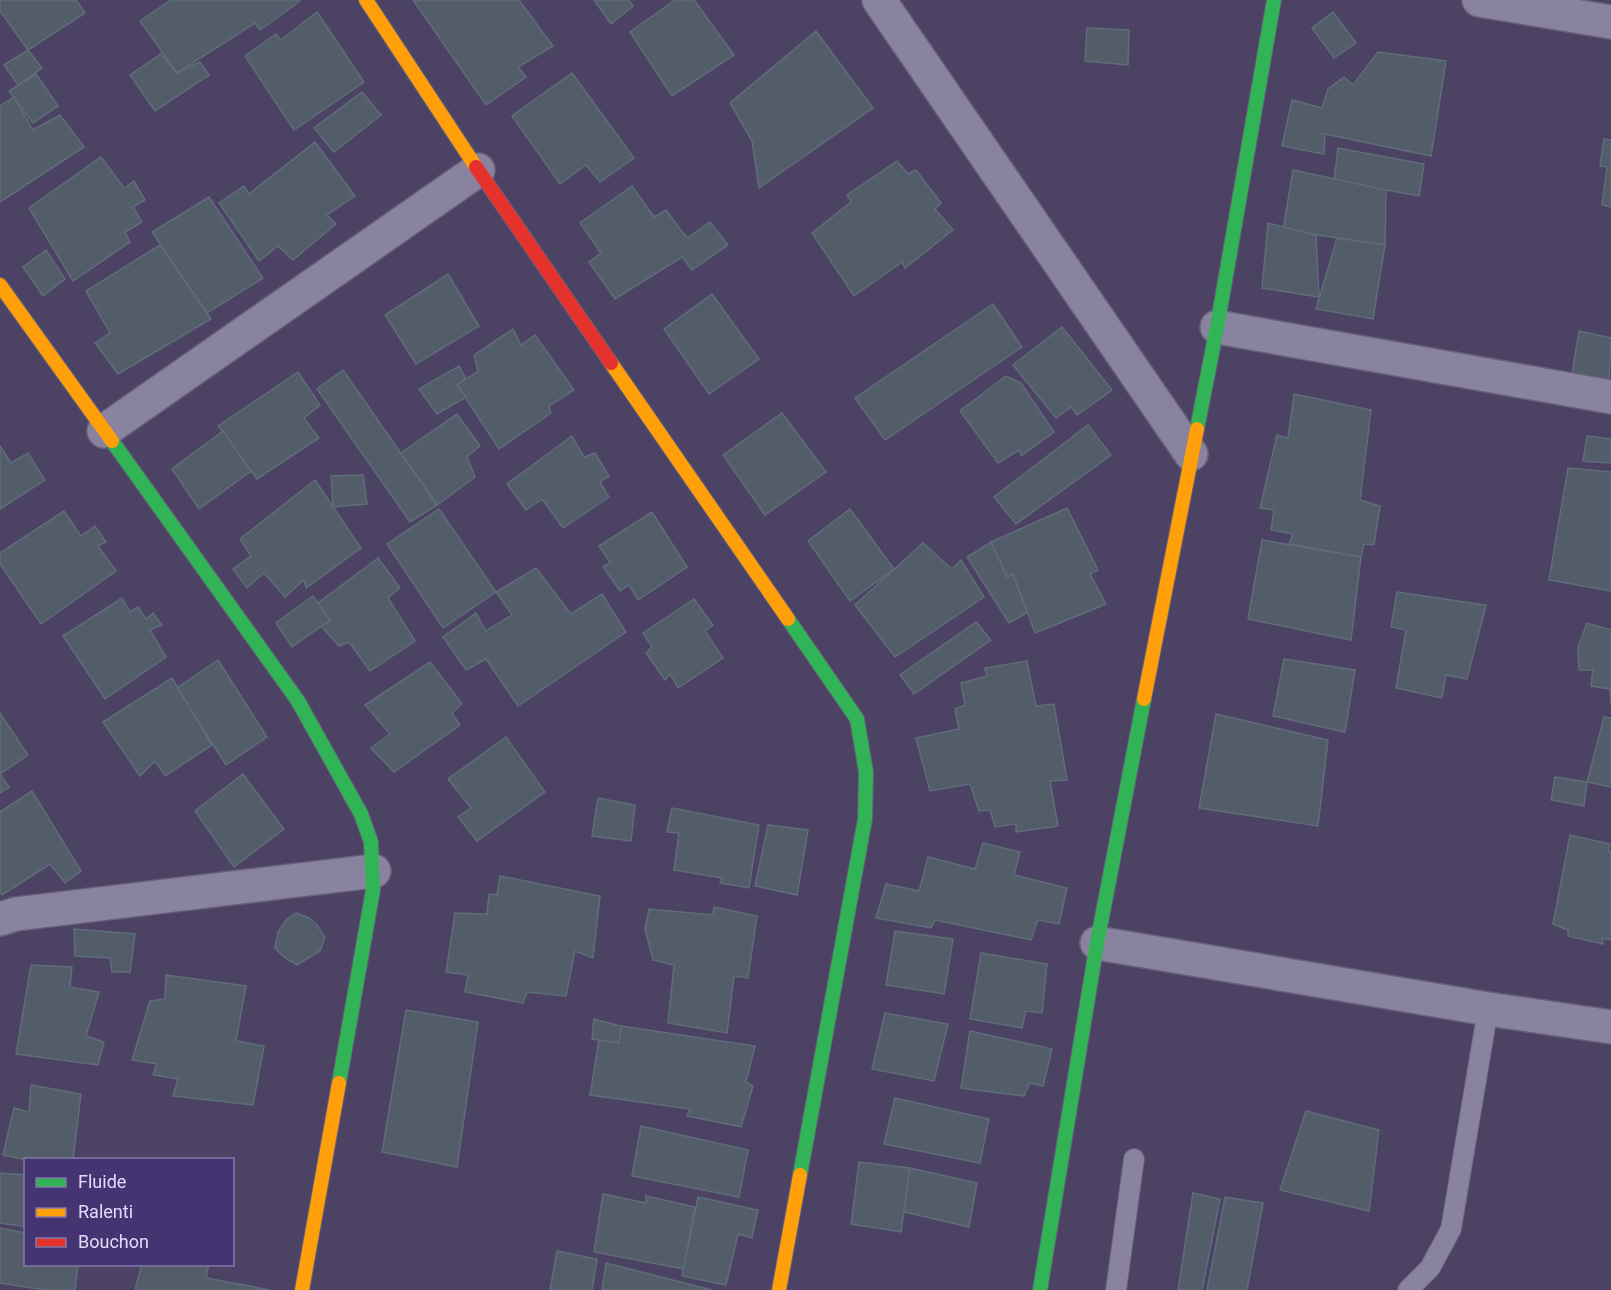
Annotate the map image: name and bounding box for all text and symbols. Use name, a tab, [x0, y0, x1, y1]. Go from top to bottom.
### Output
legend	[24, 1158, 234, 1266]
text: Fluide	[78, 1171, 126, 1192]
text: Ralenti	[78, 1201, 133, 1222]
text: Bouchon	[78, 1231, 149, 1252]

